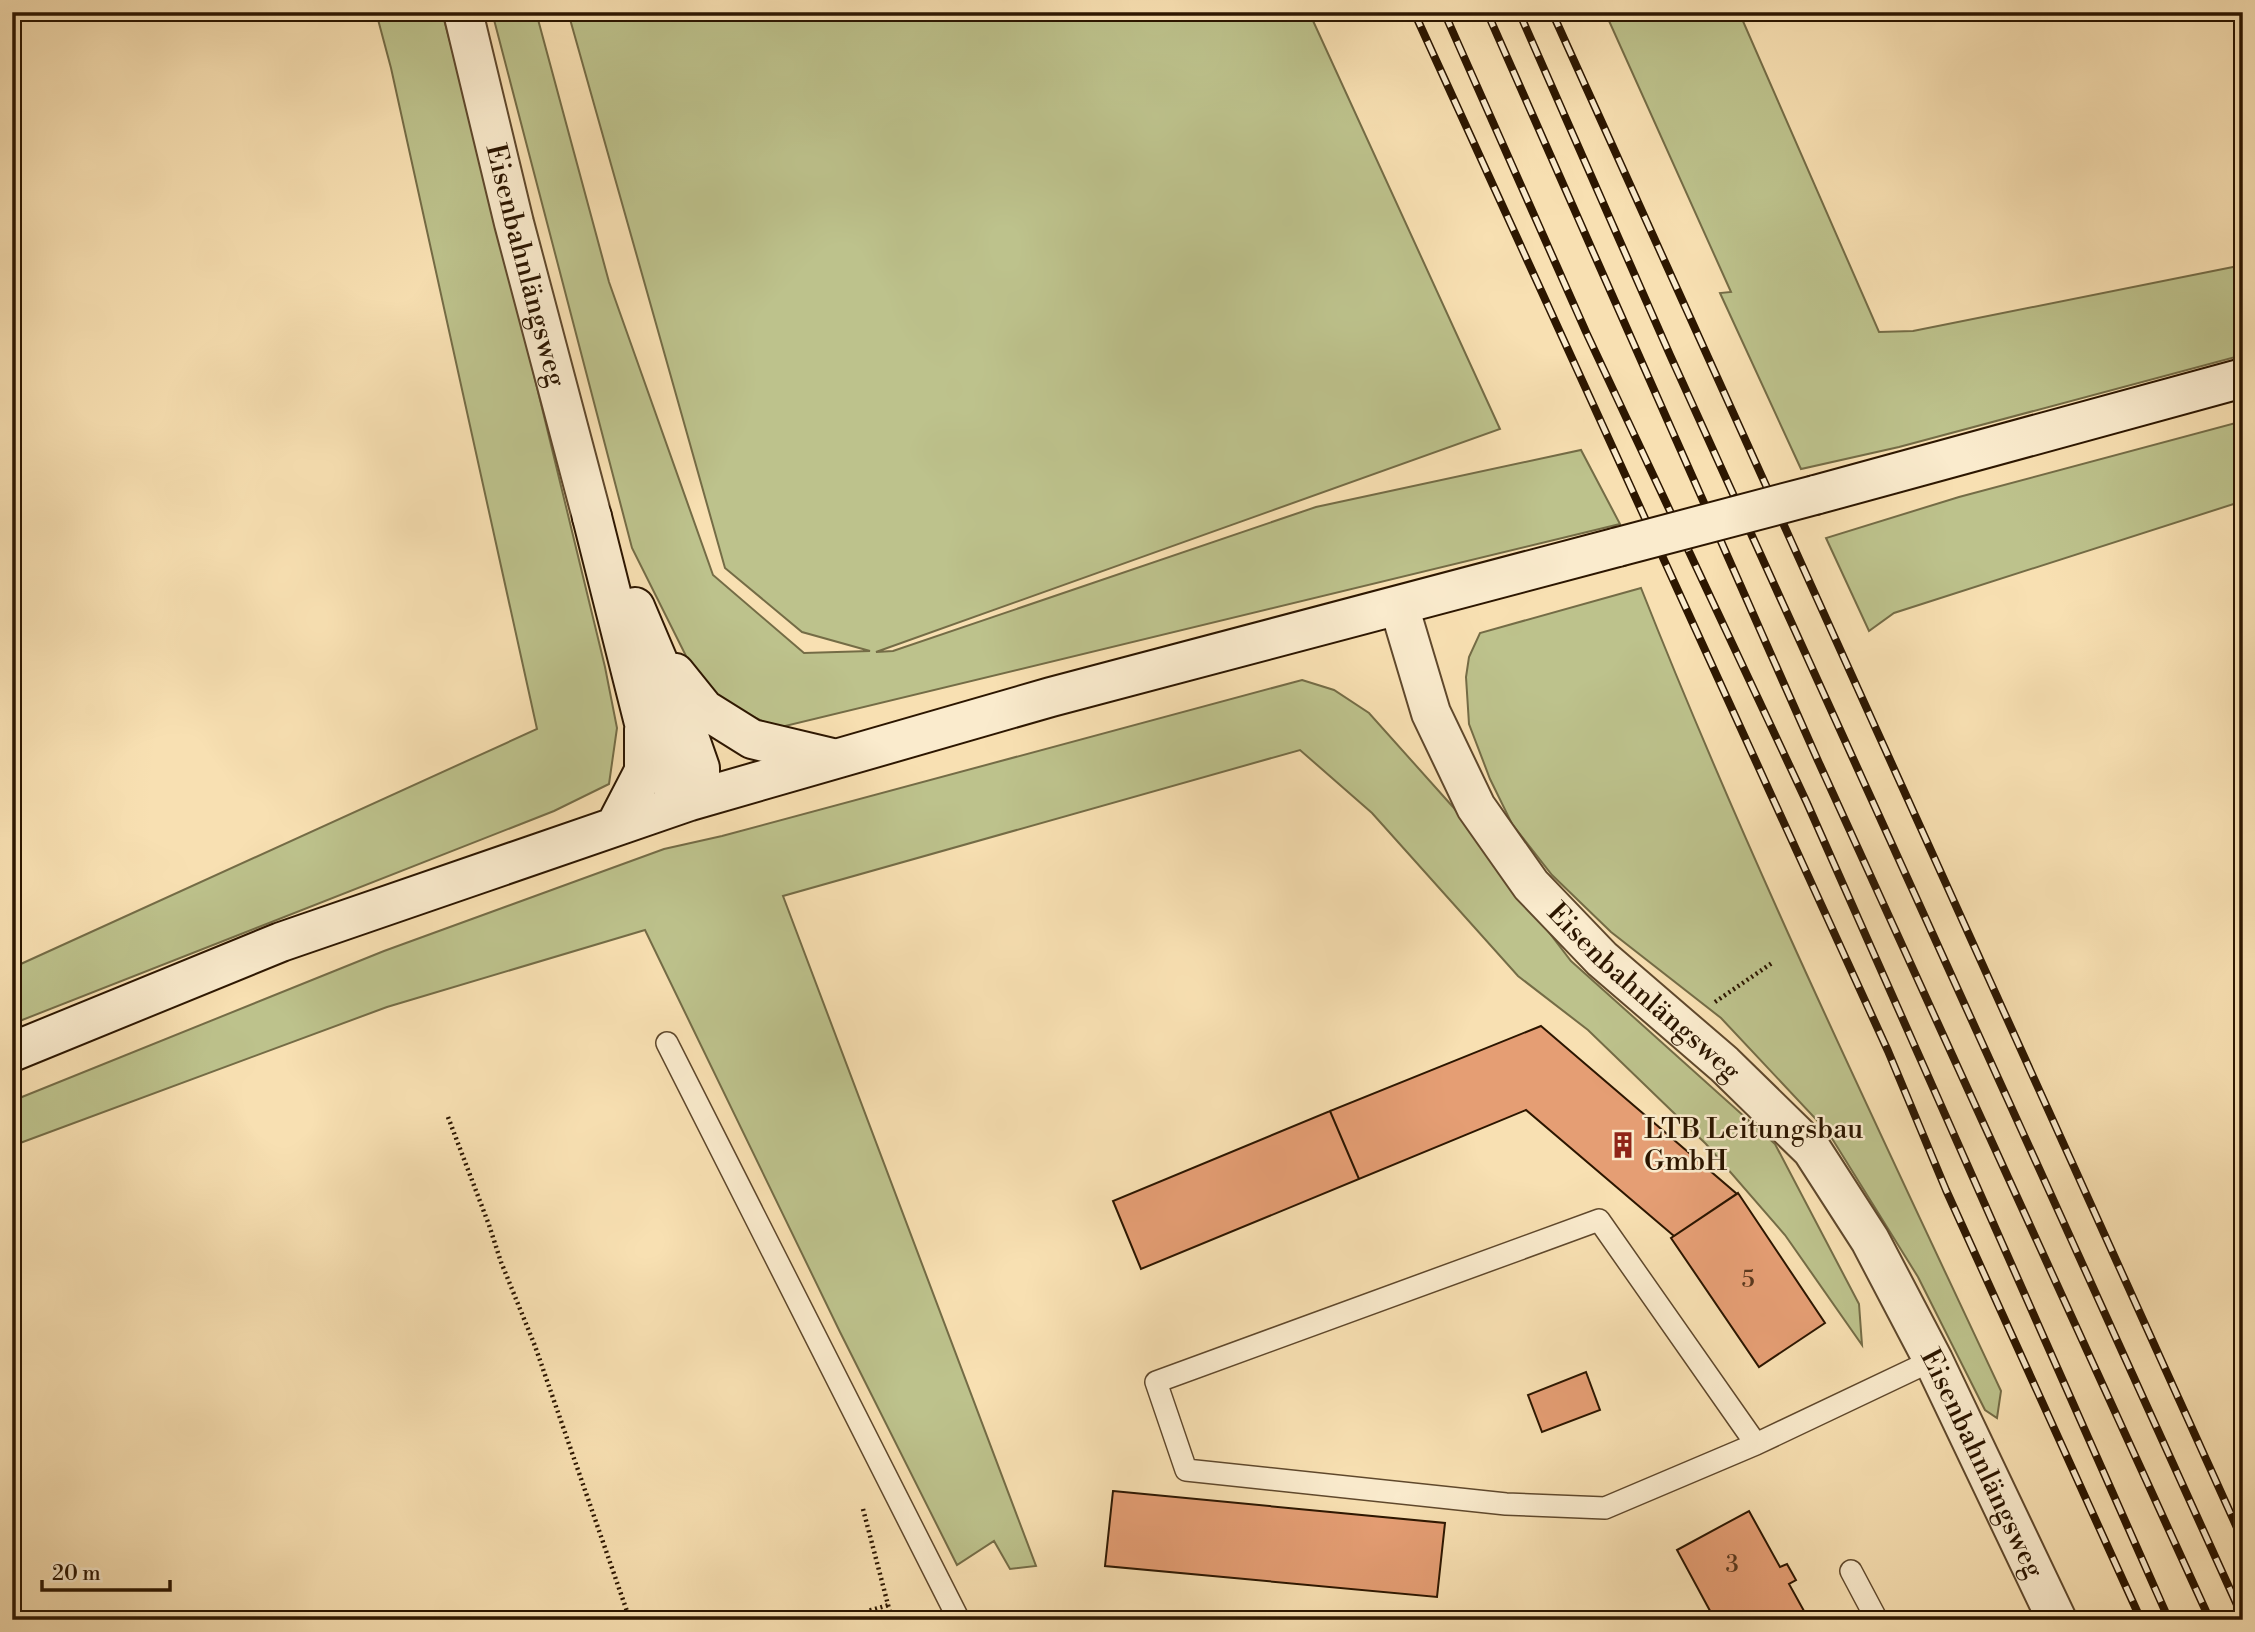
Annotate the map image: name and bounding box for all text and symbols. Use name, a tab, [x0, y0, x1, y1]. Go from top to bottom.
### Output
street label: Eisenbahnlängsweg	[478, 140, 574, 391]
street label: Eisenbahnlängsweg	[1540, 895, 1749, 1089]
place label: LTB Leitungsbau GmbH	[1644, 1112, 1863, 1179]
building icon: LTB Leitungsbau GmbH	[1608, 1130, 1638, 1160]
house number: 5	[1741, 1265, 1755, 1295]
street label: Eisenbahnlängsweg	[1913, 1343, 2052, 1584]
scale bar	[42, 1548, 170, 1592]
house number: 3	[1725, 1550, 1739, 1580]
text: 20 m	[52, 1561, 101, 1587]

